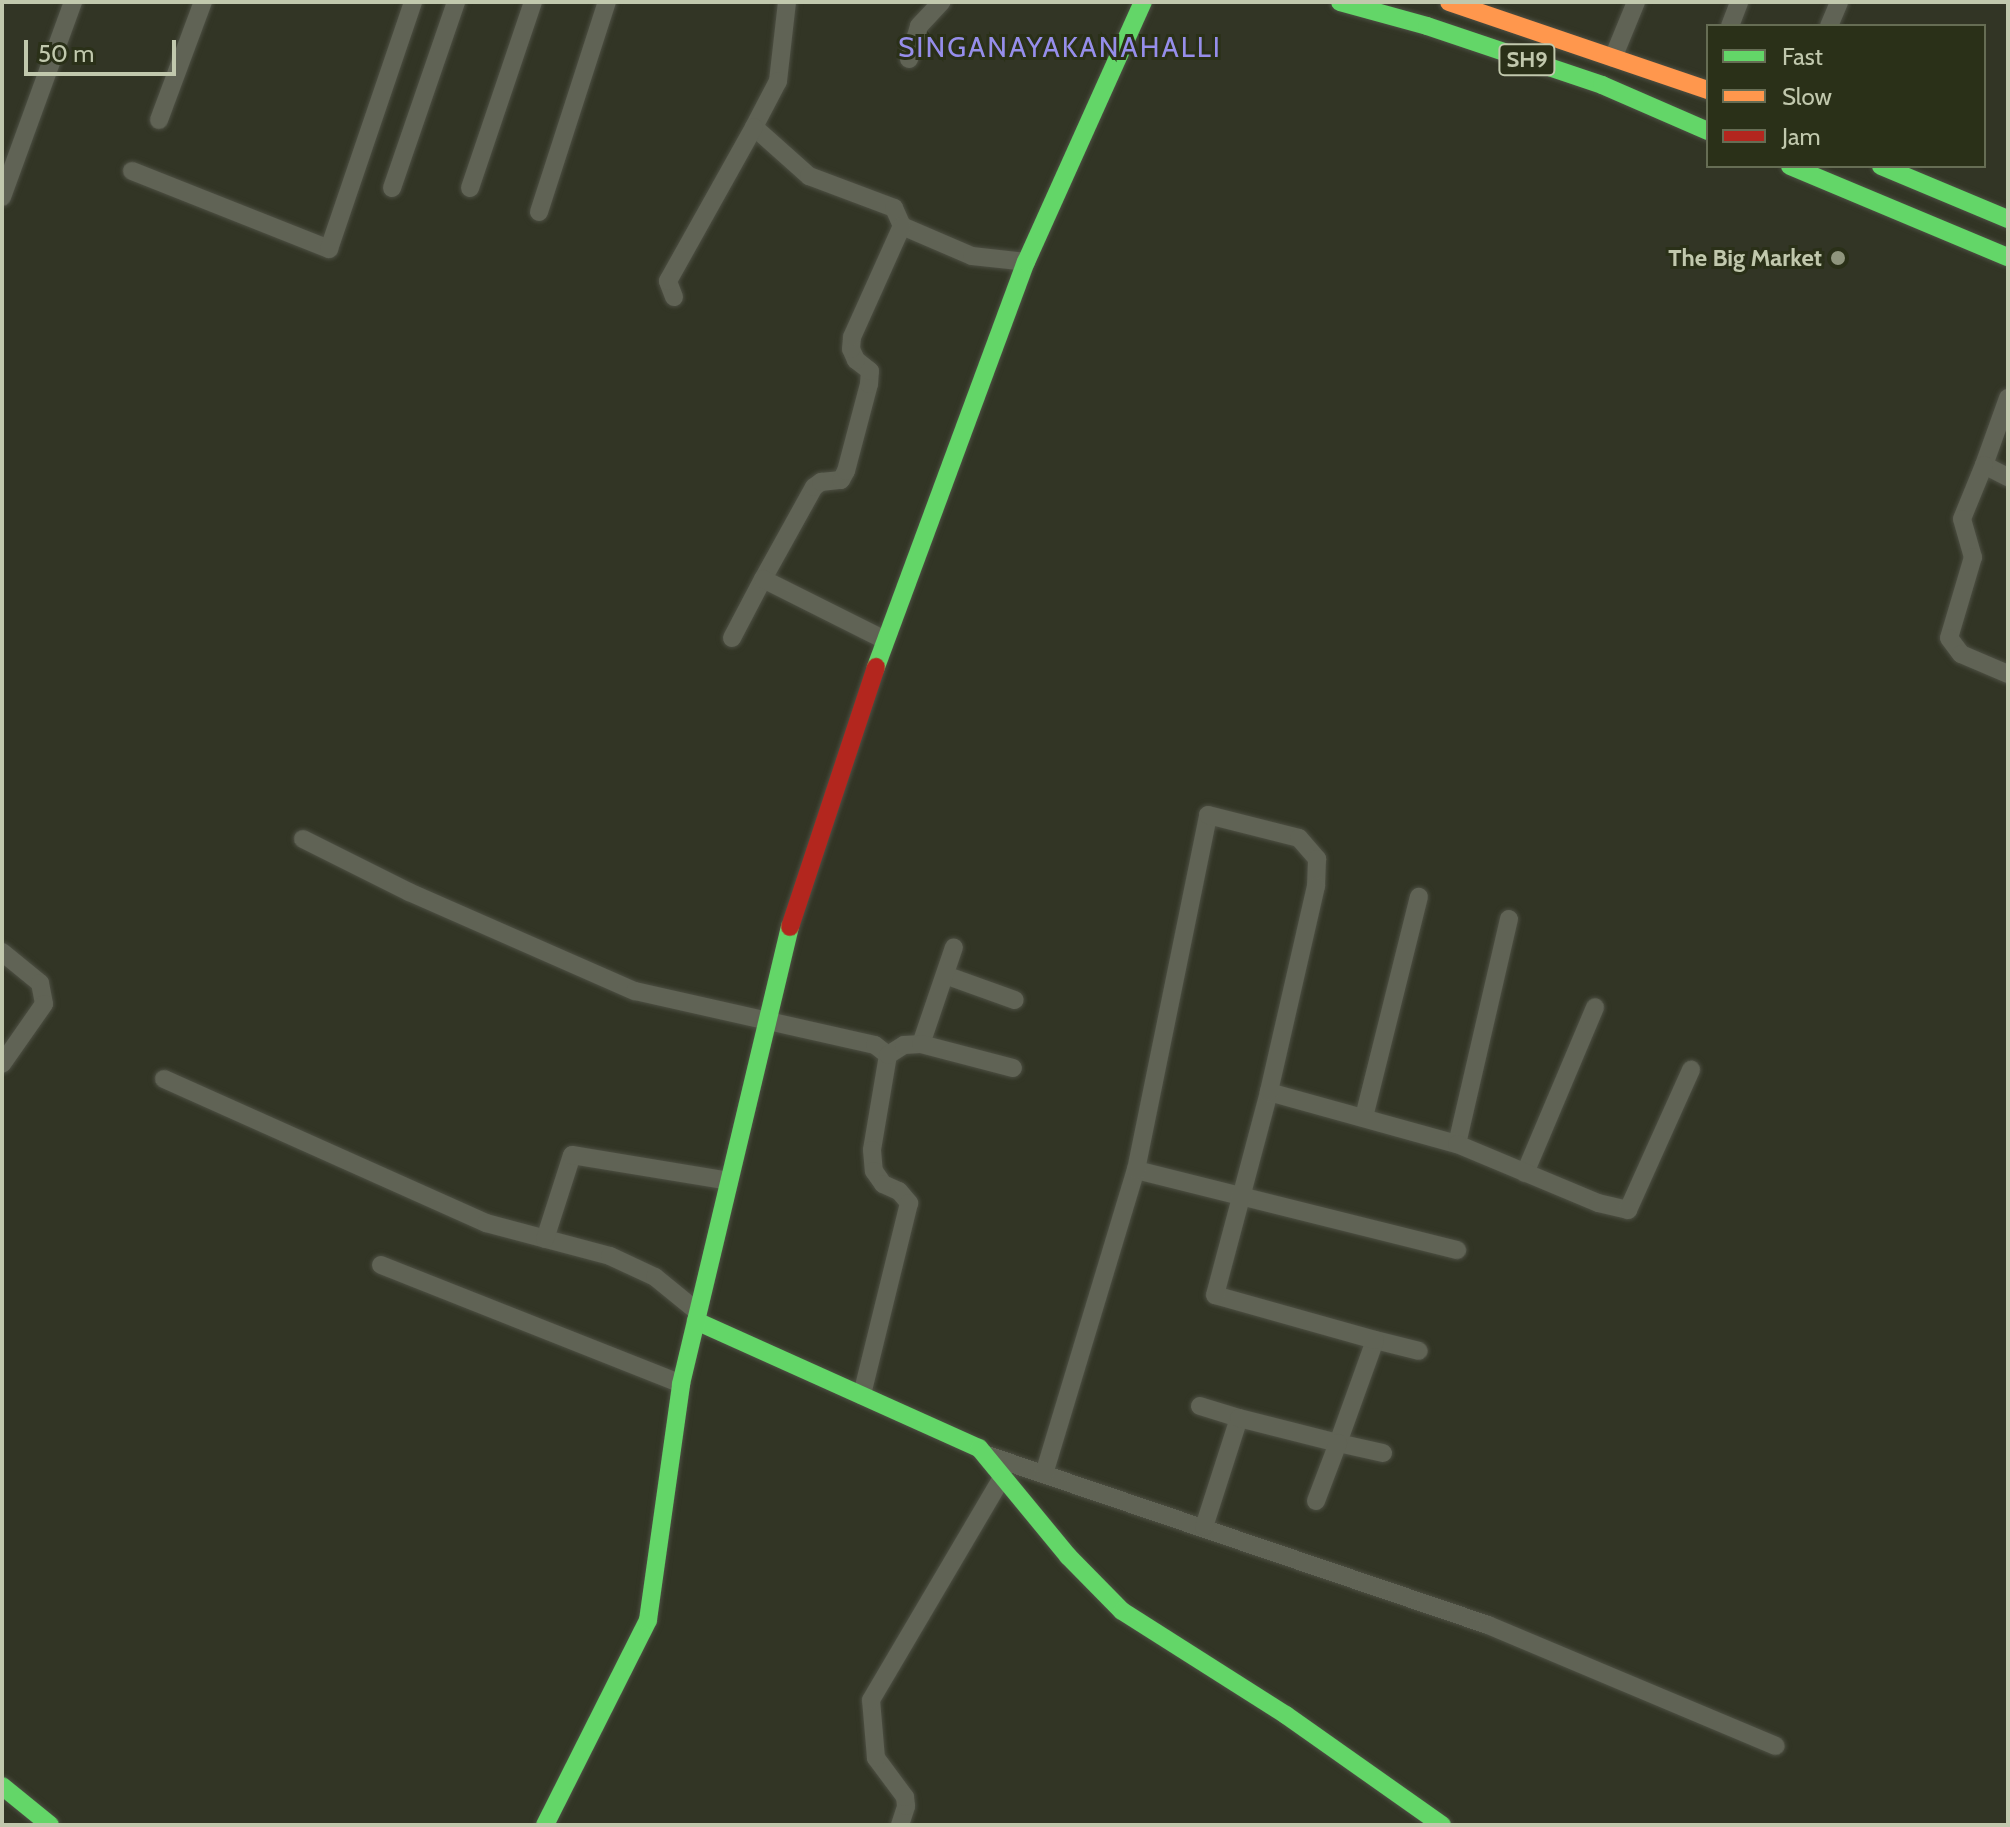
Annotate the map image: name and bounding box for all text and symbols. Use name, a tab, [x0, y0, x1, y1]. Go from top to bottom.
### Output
scale bar	[28, 24, 180, 74]
legend	[1706, 24, 1986, 168]
district label: SINGANAYAKANAHALLI	[898, 30, 1222, 64]
text: 50 m	[38, 39, 94, 68]
road number: SH9	[1497, 42, 1557, 78]
text: Fast	[1782, 42, 1823, 71]
text: Slow	[1782, 82, 1832, 111]
text: Jam	[1782, 122, 1820, 151]
place label: The Big Market	[1668, 244, 1822, 272]
marker: The Big Market	[1829, 249, 1847, 267]

